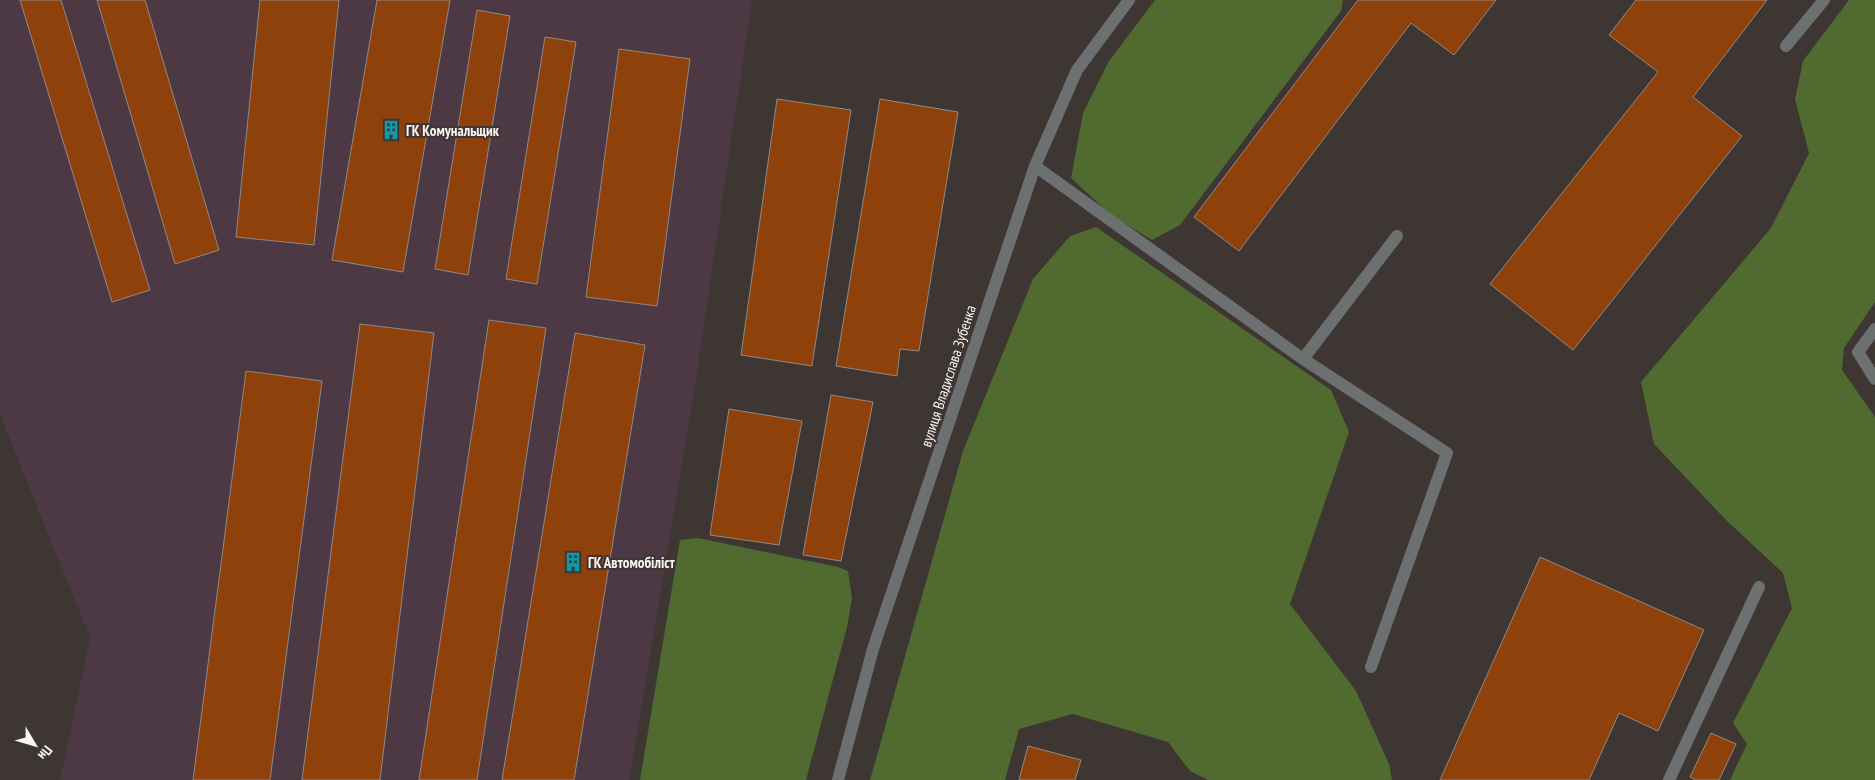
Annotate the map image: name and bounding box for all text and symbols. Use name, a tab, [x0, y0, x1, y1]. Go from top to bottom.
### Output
building icon: ГК Комунальщик	[380, 119, 402, 141]
place label: ГК Комунальщик	[406, 121, 500, 140]
street label: вулиця Владислава Зубенка	[916, 303, 980, 449]
building icon: ГК Автомобіліст	[562, 551, 584, 573]
place label: ГК Автомобіліст	[588, 553, 676, 572]
north arrow	[10, 720, 60, 770]
text: Пн	[34, 742, 57, 764]

